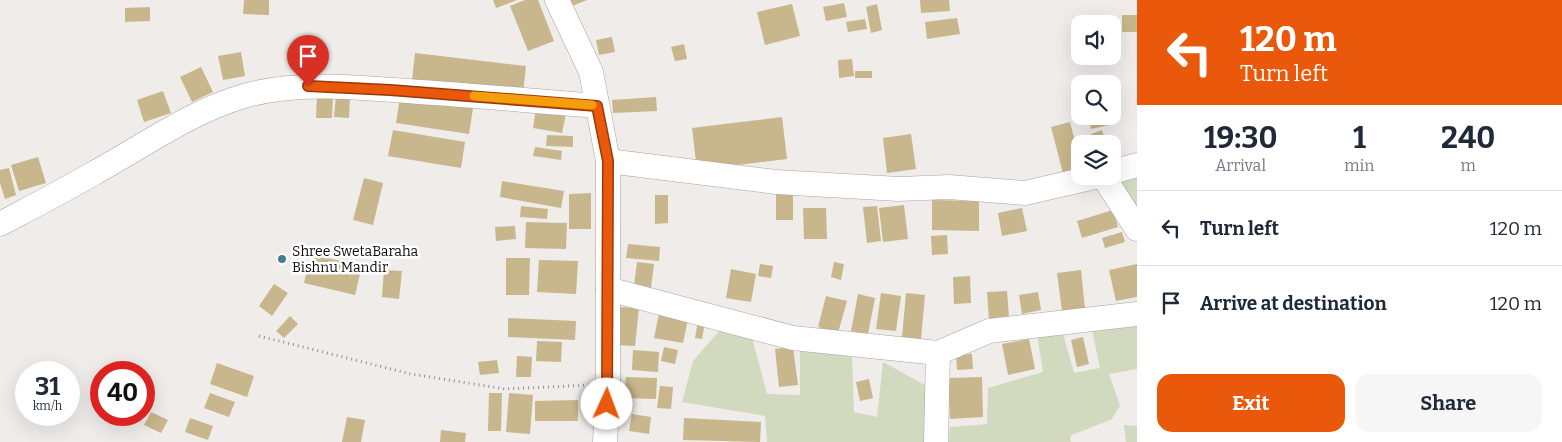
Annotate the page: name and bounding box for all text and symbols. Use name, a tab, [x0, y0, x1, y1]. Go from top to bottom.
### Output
map controls	[1071, 15, 1121, 185]
button: sound	[1071, 15, 1121, 65]
text: 120 m	[1240, 18, 1337, 60]
icon: left	[1157, 20, 1222, 85]
pin	[287, 35, 329, 86]
icon: arrive	[294, 42, 322, 70]
text: Turn left	[1240, 60, 1328, 87]
button: search	[1071, 75, 1121, 125]
text: 19:30	[1204, 120, 1278, 156]
text: 1	[1353, 120, 1366, 156]
text: 240	[1441, 120, 1495, 156]
button: layers	[1071, 135, 1121, 185]
text: Arrival	[1215, 156, 1266, 175]
text: min	[1344, 156, 1374, 175]
text: m	[1461, 156, 1476, 175]
icon: left	[1157, 214, 1185, 242]
text: Turn left	[1200, 217, 1279, 240]
text: 120 m	[1490, 217, 1542, 240]
place label: Shree SwetaBaraha Bishnu Mandir	[292, 243, 419, 276]
marker: Shree SwetaBaraha Bishnu Mandir	[276, 253, 288, 265]
icon: arrive	[1157, 289, 1185, 317]
text: Arrive at destination	[1200, 292, 1387, 315]
text: 120 m	[1490, 292, 1542, 315]
speed limit sign: 40	[90, 361, 155, 426]
text: 31	[35, 372, 60, 402]
button: Exit	[1157, 374, 1345, 432]
button: Share	[1355, 374, 1542, 432]
position arrow	[580, 377, 632, 429]
text: km/h	[33, 399, 62, 413]

